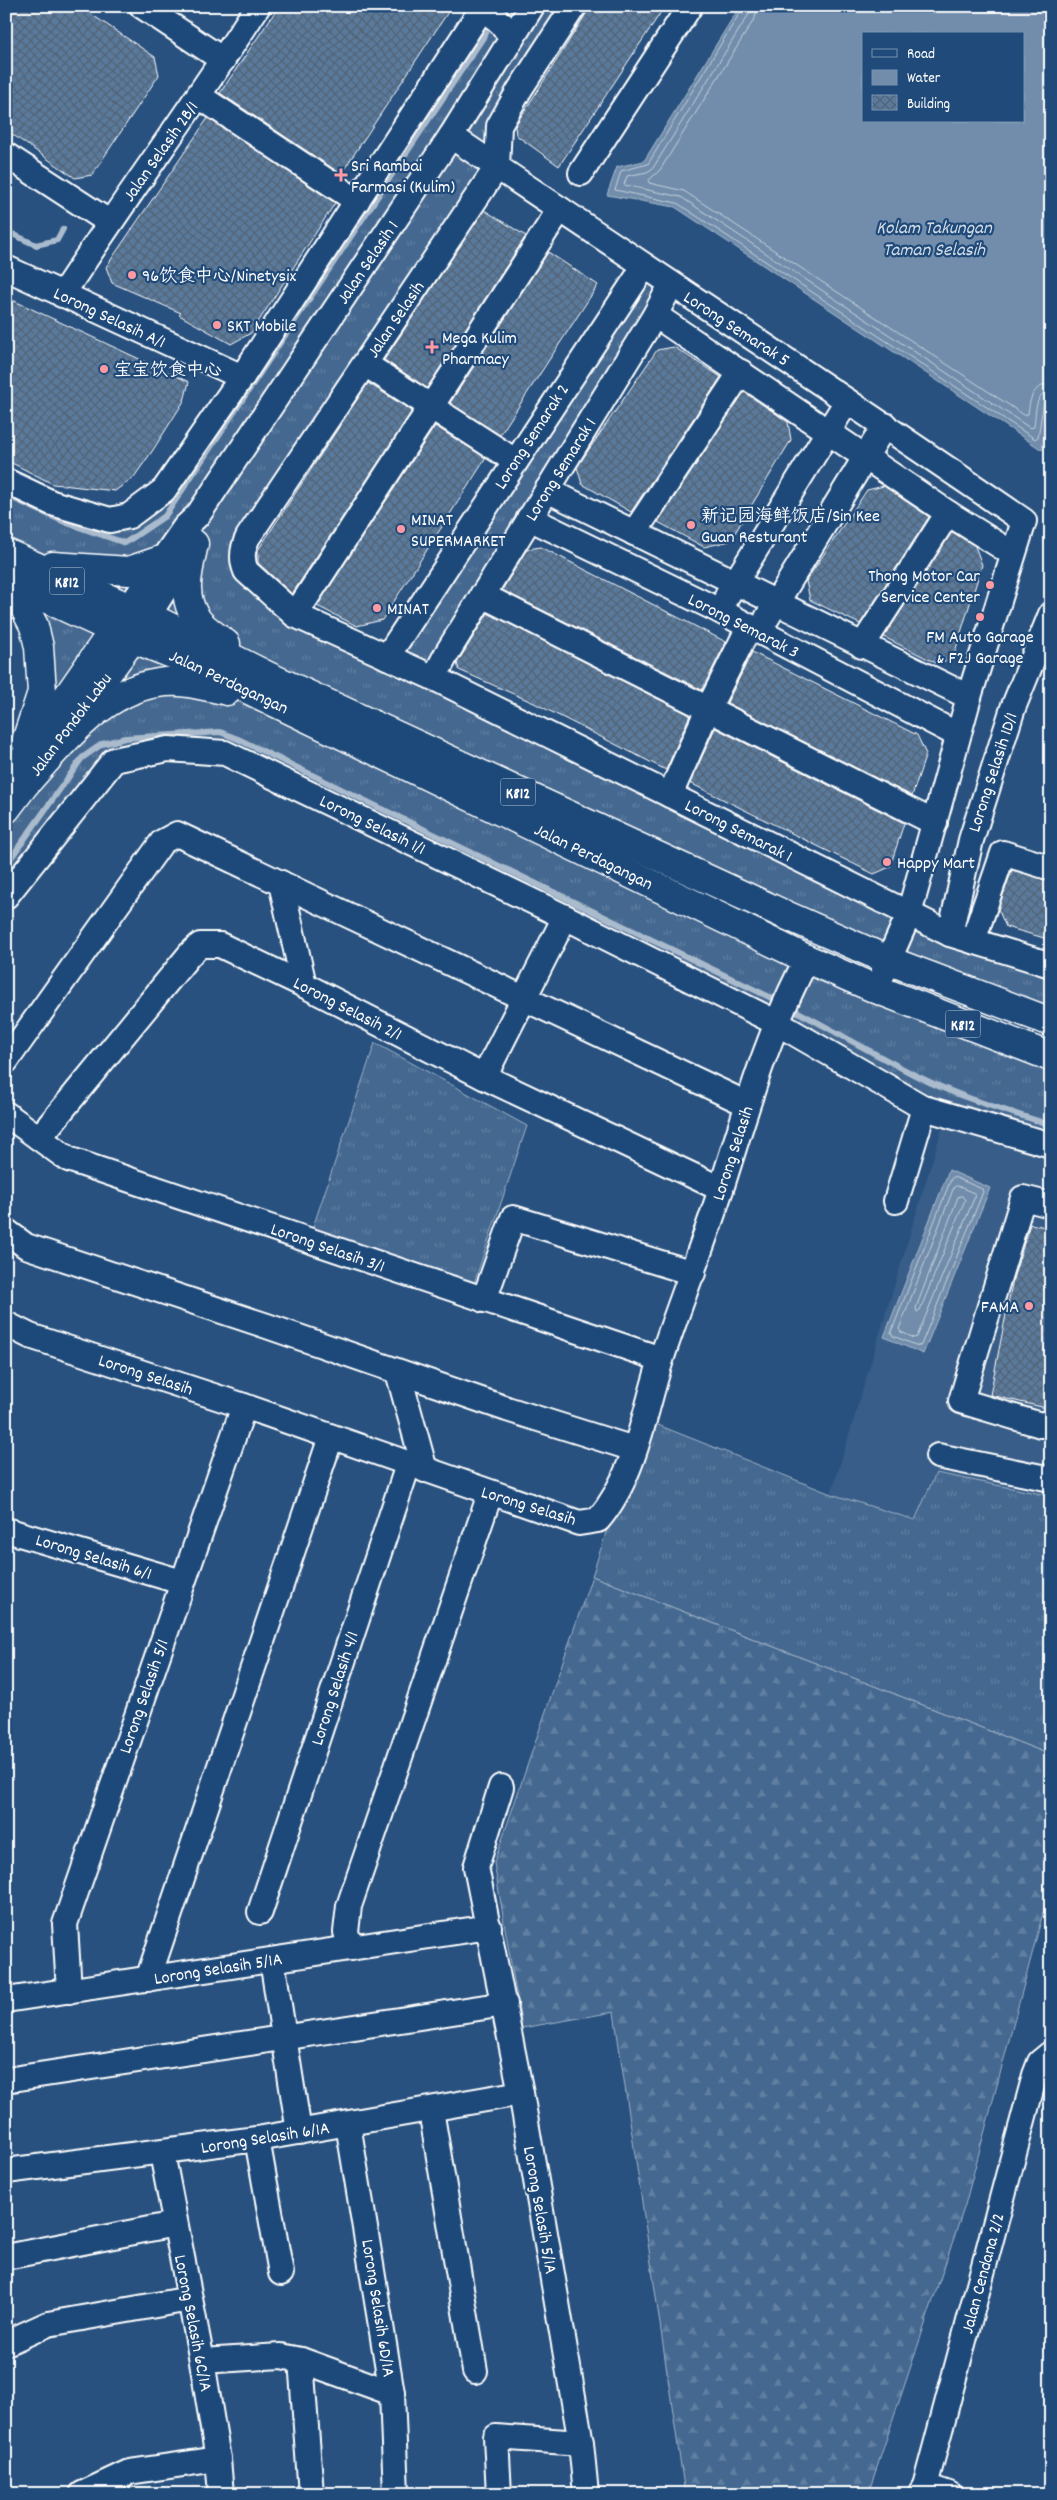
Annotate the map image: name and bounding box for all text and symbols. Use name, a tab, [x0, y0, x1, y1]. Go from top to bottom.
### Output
legend	[862, 32, 1024, 122]
text: Road	[907, 44, 935, 66]
text: Water	[907, 68, 941, 90]
text: Building	[907, 94, 950, 116]
street label: Jalan Selasih 2B/1	[118, 97, 206, 208]
place label: Sri Rambai Farmasi (Kulim)	[351, 155, 455, 201]
marker: Sri Rambai Farmasi (Kulim)	[335, 169, 347, 181]
water label: Kolam Takungan Taman Selasih	[876, 216, 993, 265]
street label: Jalan Selasih 1	[332, 217, 406, 310]
place label: 96饮食中心/Ninetysix	[142, 265, 296, 290]
marker: 96饮食中心/Ninetysix	[126, 269, 138, 281]
street label: Jalan Selasih	[362, 277, 432, 364]
street label: Lorong Selasih A/1	[49, 282, 169, 356]
street label: Lorong Semarak 5	[678, 286, 794, 374]
place label: SKT Mobile	[227, 315, 297, 340]
marker: SKT Mobile	[211, 319, 223, 331]
place label: Mega Kulim Pharmacy	[442, 327, 517, 373]
marker: Mega Kulim Pharmacy	[426, 341, 438, 353]
place label: 宝宝饮食中心	[114, 359, 222, 384]
marker: 宝宝饮食中心	[98, 363, 110, 375]
street label: Lorong Semarak 2	[490, 380, 577, 495]
street label: Lorong Semarak 1	[520, 414, 604, 527]
place label: 新记园海鲜饭店/Sin Kee Guan Resturant	[701, 505, 880, 551]
place label: MINAT SUPERMARKET	[411, 509, 506, 555]
marker: 新记园海鲜饭店/Sin Kee Guan Resturant	[685, 519, 697, 531]
marker: MINAT SUPERMARKET	[395, 523, 407, 535]
place label: Thong Motor Car Service Center	[868, 565, 980, 611]
road number: K812	[50, 568, 84, 594]
marker: Thong Motor Car Service Center	[984, 579, 996, 591]
street label: Lorong Semarak 3	[683, 588, 803, 666]
place label: MINAT	[387, 598, 429, 623]
marker: MINAT	[371, 602, 383, 614]
marker: FM Auto Garage & F2J Garage	[974, 611, 986, 623]
place label: FM Auto Garage & F2J Garage	[926, 626, 1034, 672]
street label: Jalan Perdagangan	[164, 645, 292, 722]
street label: Jalan Pondok Labu	[25, 668, 119, 783]
street label: Lorong Selasih 1D/1	[963, 710, 1026, 836]
road number: K812	[500, 779, 536, 806]
street label: Lorong Selasih 1/1	[315, 790, 429, 863]
street label: Lorong Semarak 1	[680, 794, 796, 870]
street label: Jalan Perdagangan	[529, 819, 656, 898]
place label: Happy Mart	[897, 852, 975, 877]
marker: Happy Mart	[881, 856, 893, 868]
street label: Lorong Selasih 2/1	[288, 972, 406, 1048]
road number: K812	[946, 1011, 980, 1038]
street label: Lorong Selasih	[707, 1103, 761, 1204]
street label: Lorong Selasih 3/1	[267, 1218, 388, 1281]
place label: FAMA	[981, 1296, 1019, 1321]
marker: FAMA	[1023, 1300, 1035, 1312]
street label: Lorong Selasih	[95, 1349, 196, 1403]
street label: Lorong Selasih	[478, 1481, 579, 1534]
street label: Lorong Selasih 6/1	[32, 1529, 154, 1588]
street label: Lorong Selasih 4/1	[306, 1628, 367, 1749]
street label: Lorong Selasih 5/1	[114, 1636, 177, 1757]
street label: Lorong Selasih 5/1A	[153, 1948, 284, 1993]
street label: Lorong Selasih 6/1A	[199, 2117, 332, 2162]
street label: Lorong Selasih 5/1A	[515, 2145, 562, 2277]
street label: Jalan Cendana 2/2	[956, 2211, 1013, 2337]
street label: Lorong Selasih 6D/1A	[353, 2238, 400, 2379]
street label: Lorong Selasih 6C/1A	[166, 2253, 217, 2394]

